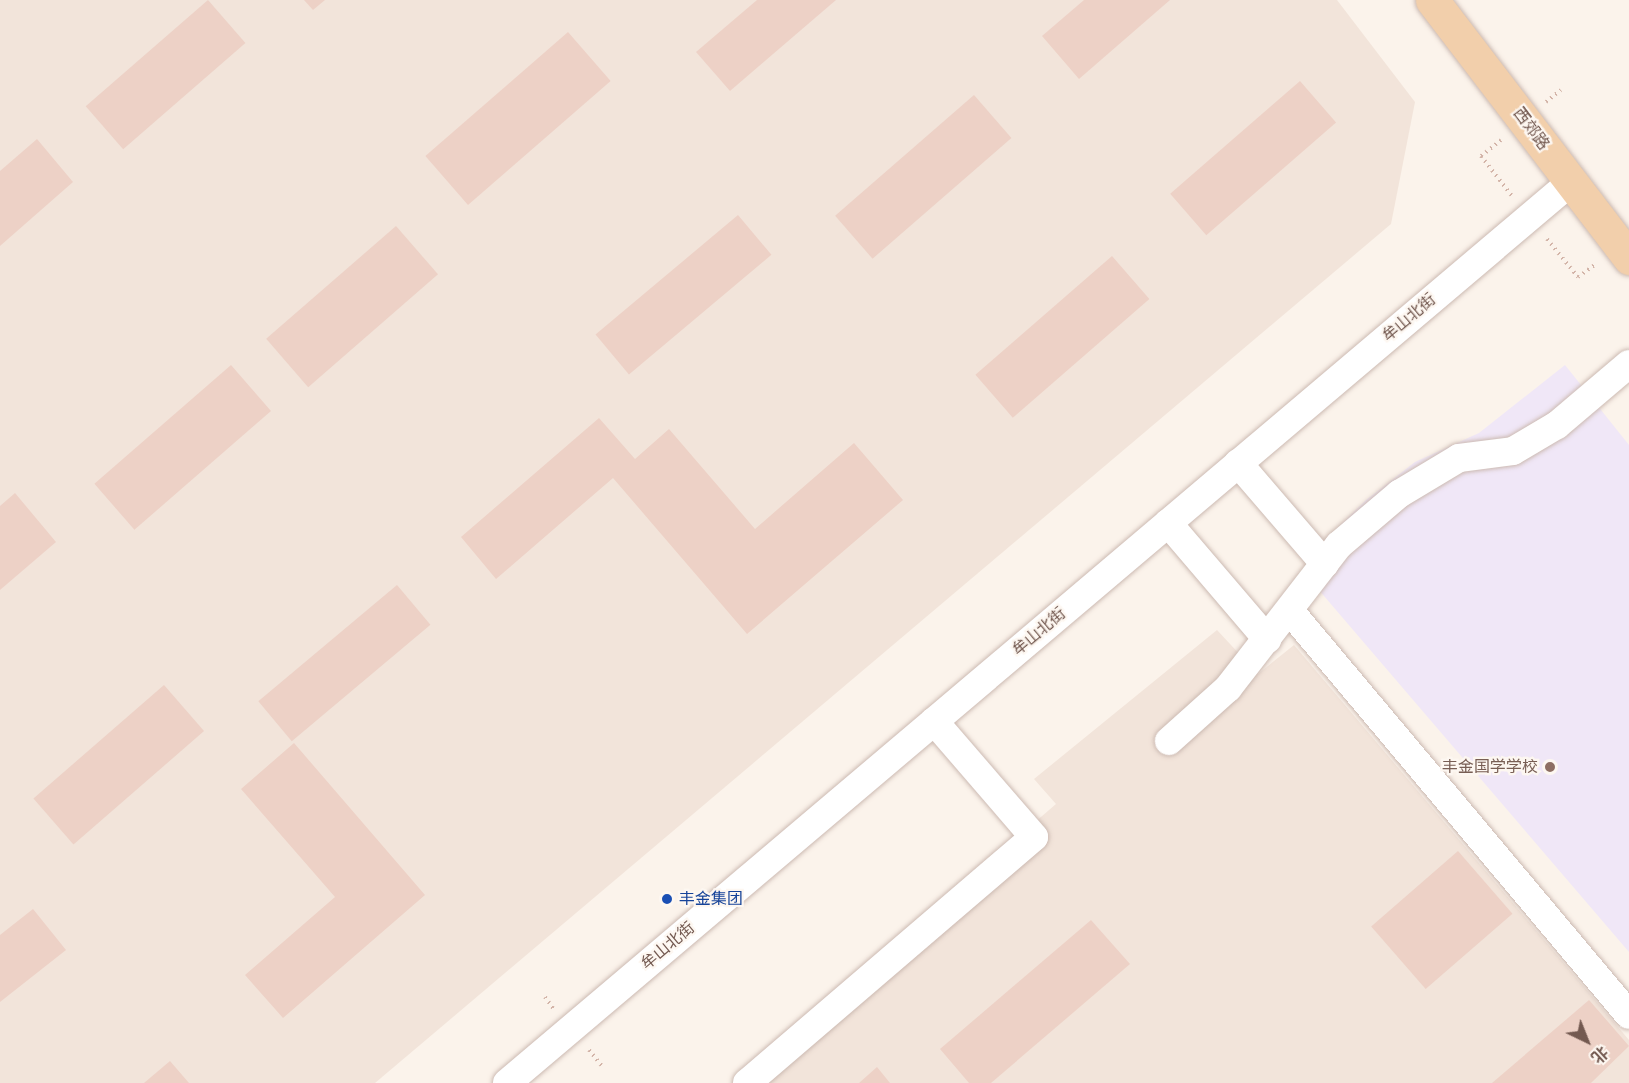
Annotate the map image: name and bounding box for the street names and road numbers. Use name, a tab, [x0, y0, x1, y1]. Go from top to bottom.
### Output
street label: 西郊路	[1509, 104, 1553, 154]
street label: 牟山北街	[1378, 290, 1440, 346]
street label: 牟山北街	[1008, 604, 1070, 660]
street label: 牟山北街	[637, 918, 699, 974]

